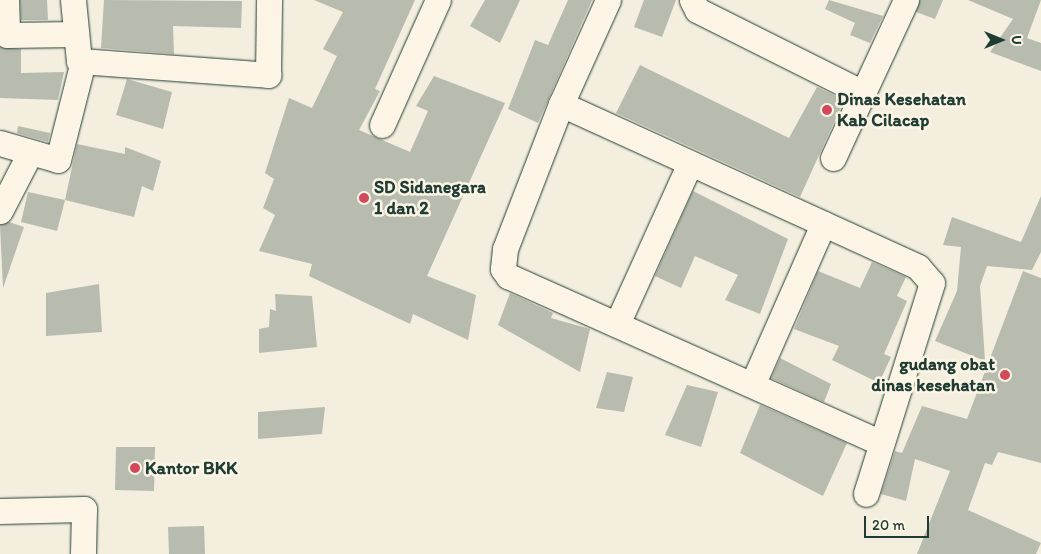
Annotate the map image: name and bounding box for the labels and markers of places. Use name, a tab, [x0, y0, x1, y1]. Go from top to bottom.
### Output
place label: Dinas Kesehatan Kab Cilacap	[837, 89, 966, 132]
marker: Dinas Kesehatan Kab Cilacap	[821, 104, 833, 116]
place label: SD Sidanegara 1 dan 2	[374, 177, 486, 220]
marker: SD Sidanegara 1 dan 2	[358, 192, 370, 204]
place label: gudang obat dinas kesehatan	[871, 354, 995, 396]
marker: gudang obat dinas kesehatan	[999, 369, 1011, 381]
place label: Kantor BKK	[145, 457, 238, 479]
marker: Kantor BKK	[129, 462, 141, 474]

